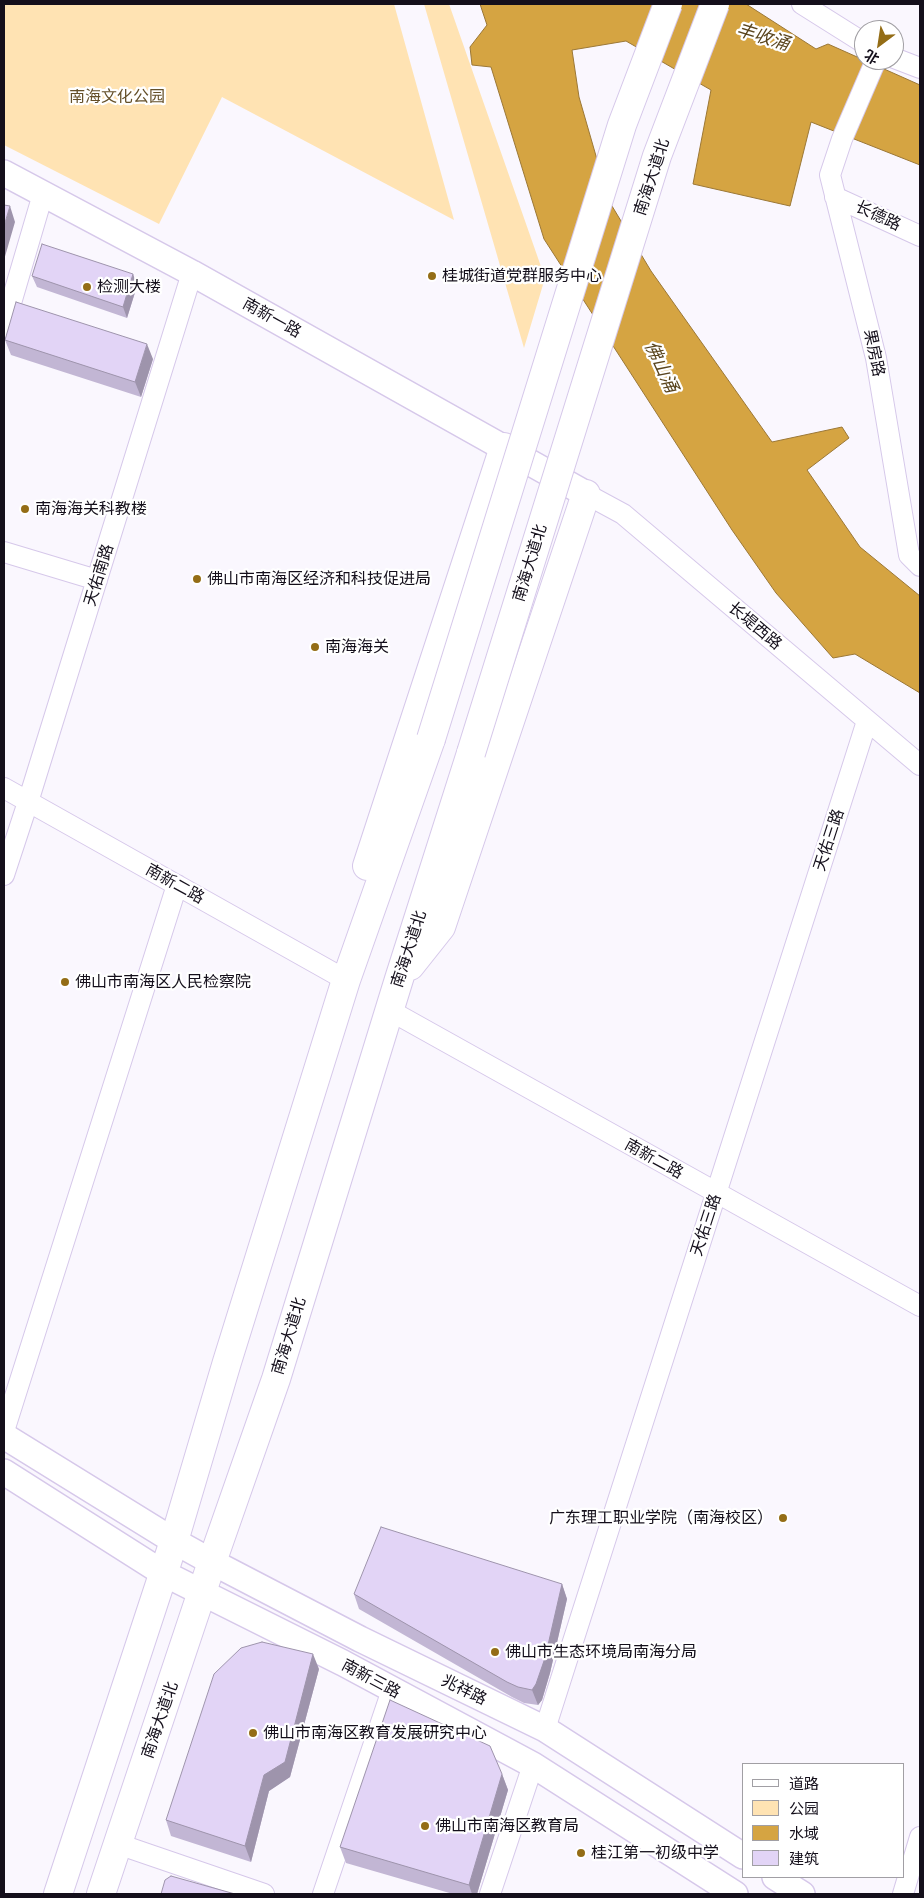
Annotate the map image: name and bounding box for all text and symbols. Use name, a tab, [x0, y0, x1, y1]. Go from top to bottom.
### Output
water label: 丰收涌	[734, 19, 792, 55]
north arrow	[854, 20, 904, 70]
text: 北	[862, 47, 882, 67]
park label: 南海文化公园	[69, 87, 165, 107]
street label: 南海大道北	[631, 136, 673, 218]
street label: 长德路	[852, 197, 904, 235]
place label: 桂城街道党群服务中心	[442, 266, 602, 286]
marker: 桂城街道党群服务中心	[426, 270, 438, 282]
place label: 检测大楼	[97, 277, 161, 297]
marker: 检测大楼	[81, 281, 93, 293]
street label: 南新一路	[239, 294, 305, 342]
street label: 果房路	[860, 328, 888, 378]
water label: 佛山涌	[640, 338, 682, 396]
place label: 南海海关科教楼	[35, 499, 147, 519]
marker: 南海海关科教楼	[19, 503, 31, 515]
street label: 南海大道北	[509, 522, 551, 604]
street label: 天佑南路	[80, 542, 118, 608]
place label: 佛山市南海区经济和科技促进局	[207, 569, 431, 589]
marker: 佛山市南海区经济和科技促进局	[191, 573, 203, 585]
street label: 长堤西路	[724, 598, 786, 654]
place label: 南海海关	[325, 637, 389, 657]
marker: 南海海关	[309, 641, 321, 653]
street label: 天佑三路	[810, 807, 848, 873]
street label: 南新二路	[142, 860, 208, 908]
street label: 南海大道北	[388, 908, 430, 990]
place label: 佛山市南海区人民检察院	[75, 972, 251, 992]
marker: 佛山市南海区人民检察院	[59, 976, 71, 988]
street label: 南新二路	[621, 1135, 687, 1183]
street label: 天佑三路	[687, 1192, 725, 1258]
street label: 南海大道北	[268, 1295, 310, 1377]
place label: 广东理工职业学院（南海校区）	[549, 1508, 773, 1528]
marker: 广东理工职业学院（南海校区）	[777, 1512, 789, 1524]
place label: 佛山市生态环境局南海分局	[505, 1642, 697, 1662]
marker: 佛山市生态环境局南海分局	[489, 1646, 501, 1658]
street label: 南新三路	[338, 1656, 404, 1702]
street label: 兆祥路	[438, 1671, 490, 1709]
street label: 南海大道北	[138, 1679, 182, 1761]
place label: 佛山市南海区教育发展研究中心	[263, 1723, 487, 1743]
marker: 佛山市南海区教育发展研究中心	[247, 1727, 259, 1739]
legend	[742, 1763, 904, 1878]
text: 道路	[789, 1775, 819, 1792]
text: 公园	[789, 1800, 819, 1817]
place label: 佛山市南海区教育局	[435, 1816, 579, 1836]
marker: 佛山市南海区教育局	[419, 1820, 431, 1832]
text: 水域	[789, 1825, 819, 1842]
place label: 桂江第一初级中学	[591, 1843, 719, 1863]
marker: 桂江第一初级中学	[575, 1847, 587, 1859]
text: 建筑	[789, 1850, 819, 1867]

